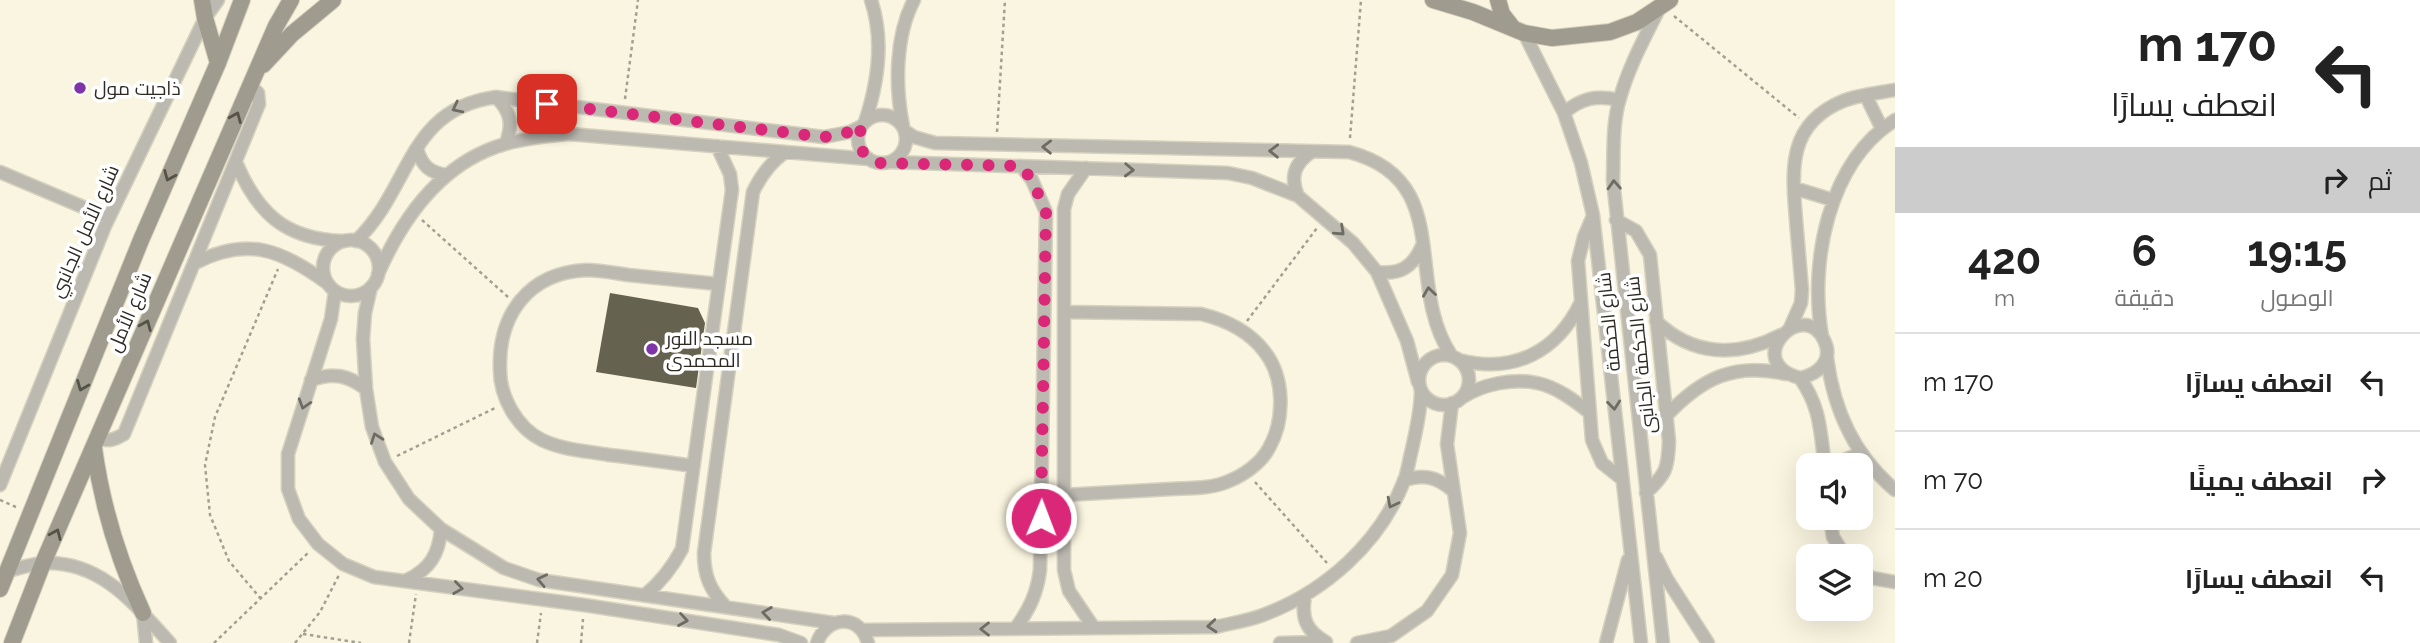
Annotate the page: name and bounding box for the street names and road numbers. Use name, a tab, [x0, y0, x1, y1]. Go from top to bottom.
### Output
street label: شارع الأمل الجانبي	[45, 161, 127, 302]
street label: شارع الأمل	[102, 269, 158, 356]
street label: شارع الحكمة	[1592, 271, 1627, 373]
street label: شارع الحكمة الجانبى	[1621, 275, 1662, 435]

